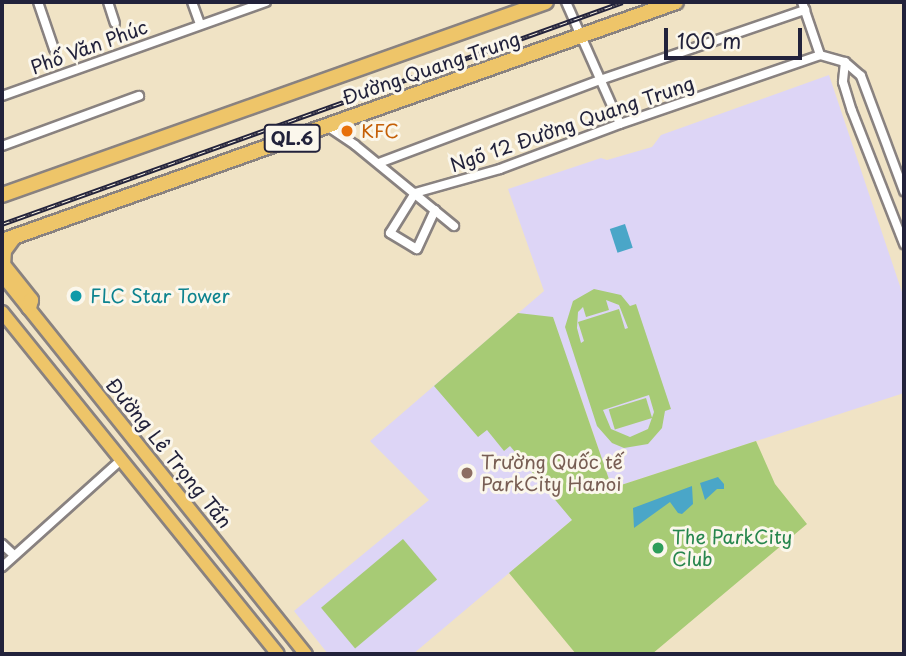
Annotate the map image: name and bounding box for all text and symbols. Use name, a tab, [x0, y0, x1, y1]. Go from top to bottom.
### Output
scale bar	[668, 14, 806, 58]
street label: Phố Văn Phúc	[27, 15, 151, 79]
text: 100 m	[677, 24, 741, 56]
street label: Đường Quang Trung	[339, 27, 523, 109]
street label: Ngõ 12 Đường Quang Trung	[447, 71, 697, 177]
place label: KFC	[361, 120, 399, 142]
marker: KFC	[339, 123, 355, 139]
road number: QL.6	[262, 124, 322, 153]
place label: FLC Star Tower	[90, 285, 232, 307]
marker: FLC Star Tower	[68, 288, 84, 304]
street label: Đường Lê Trọng Tấn	[102, 374, 236, 532]
place label: Trường Quốc tế ParkCity Hanoi	[481, 451, 623, 495]
marker: Trường Quốc tế ParkCity Hanoi	[459, 465, 475, 481]
place label: The ParkCity Club	[672, 526, 793, 570]
marker: The ParkCity Club	[650, 540, 666, 556]

